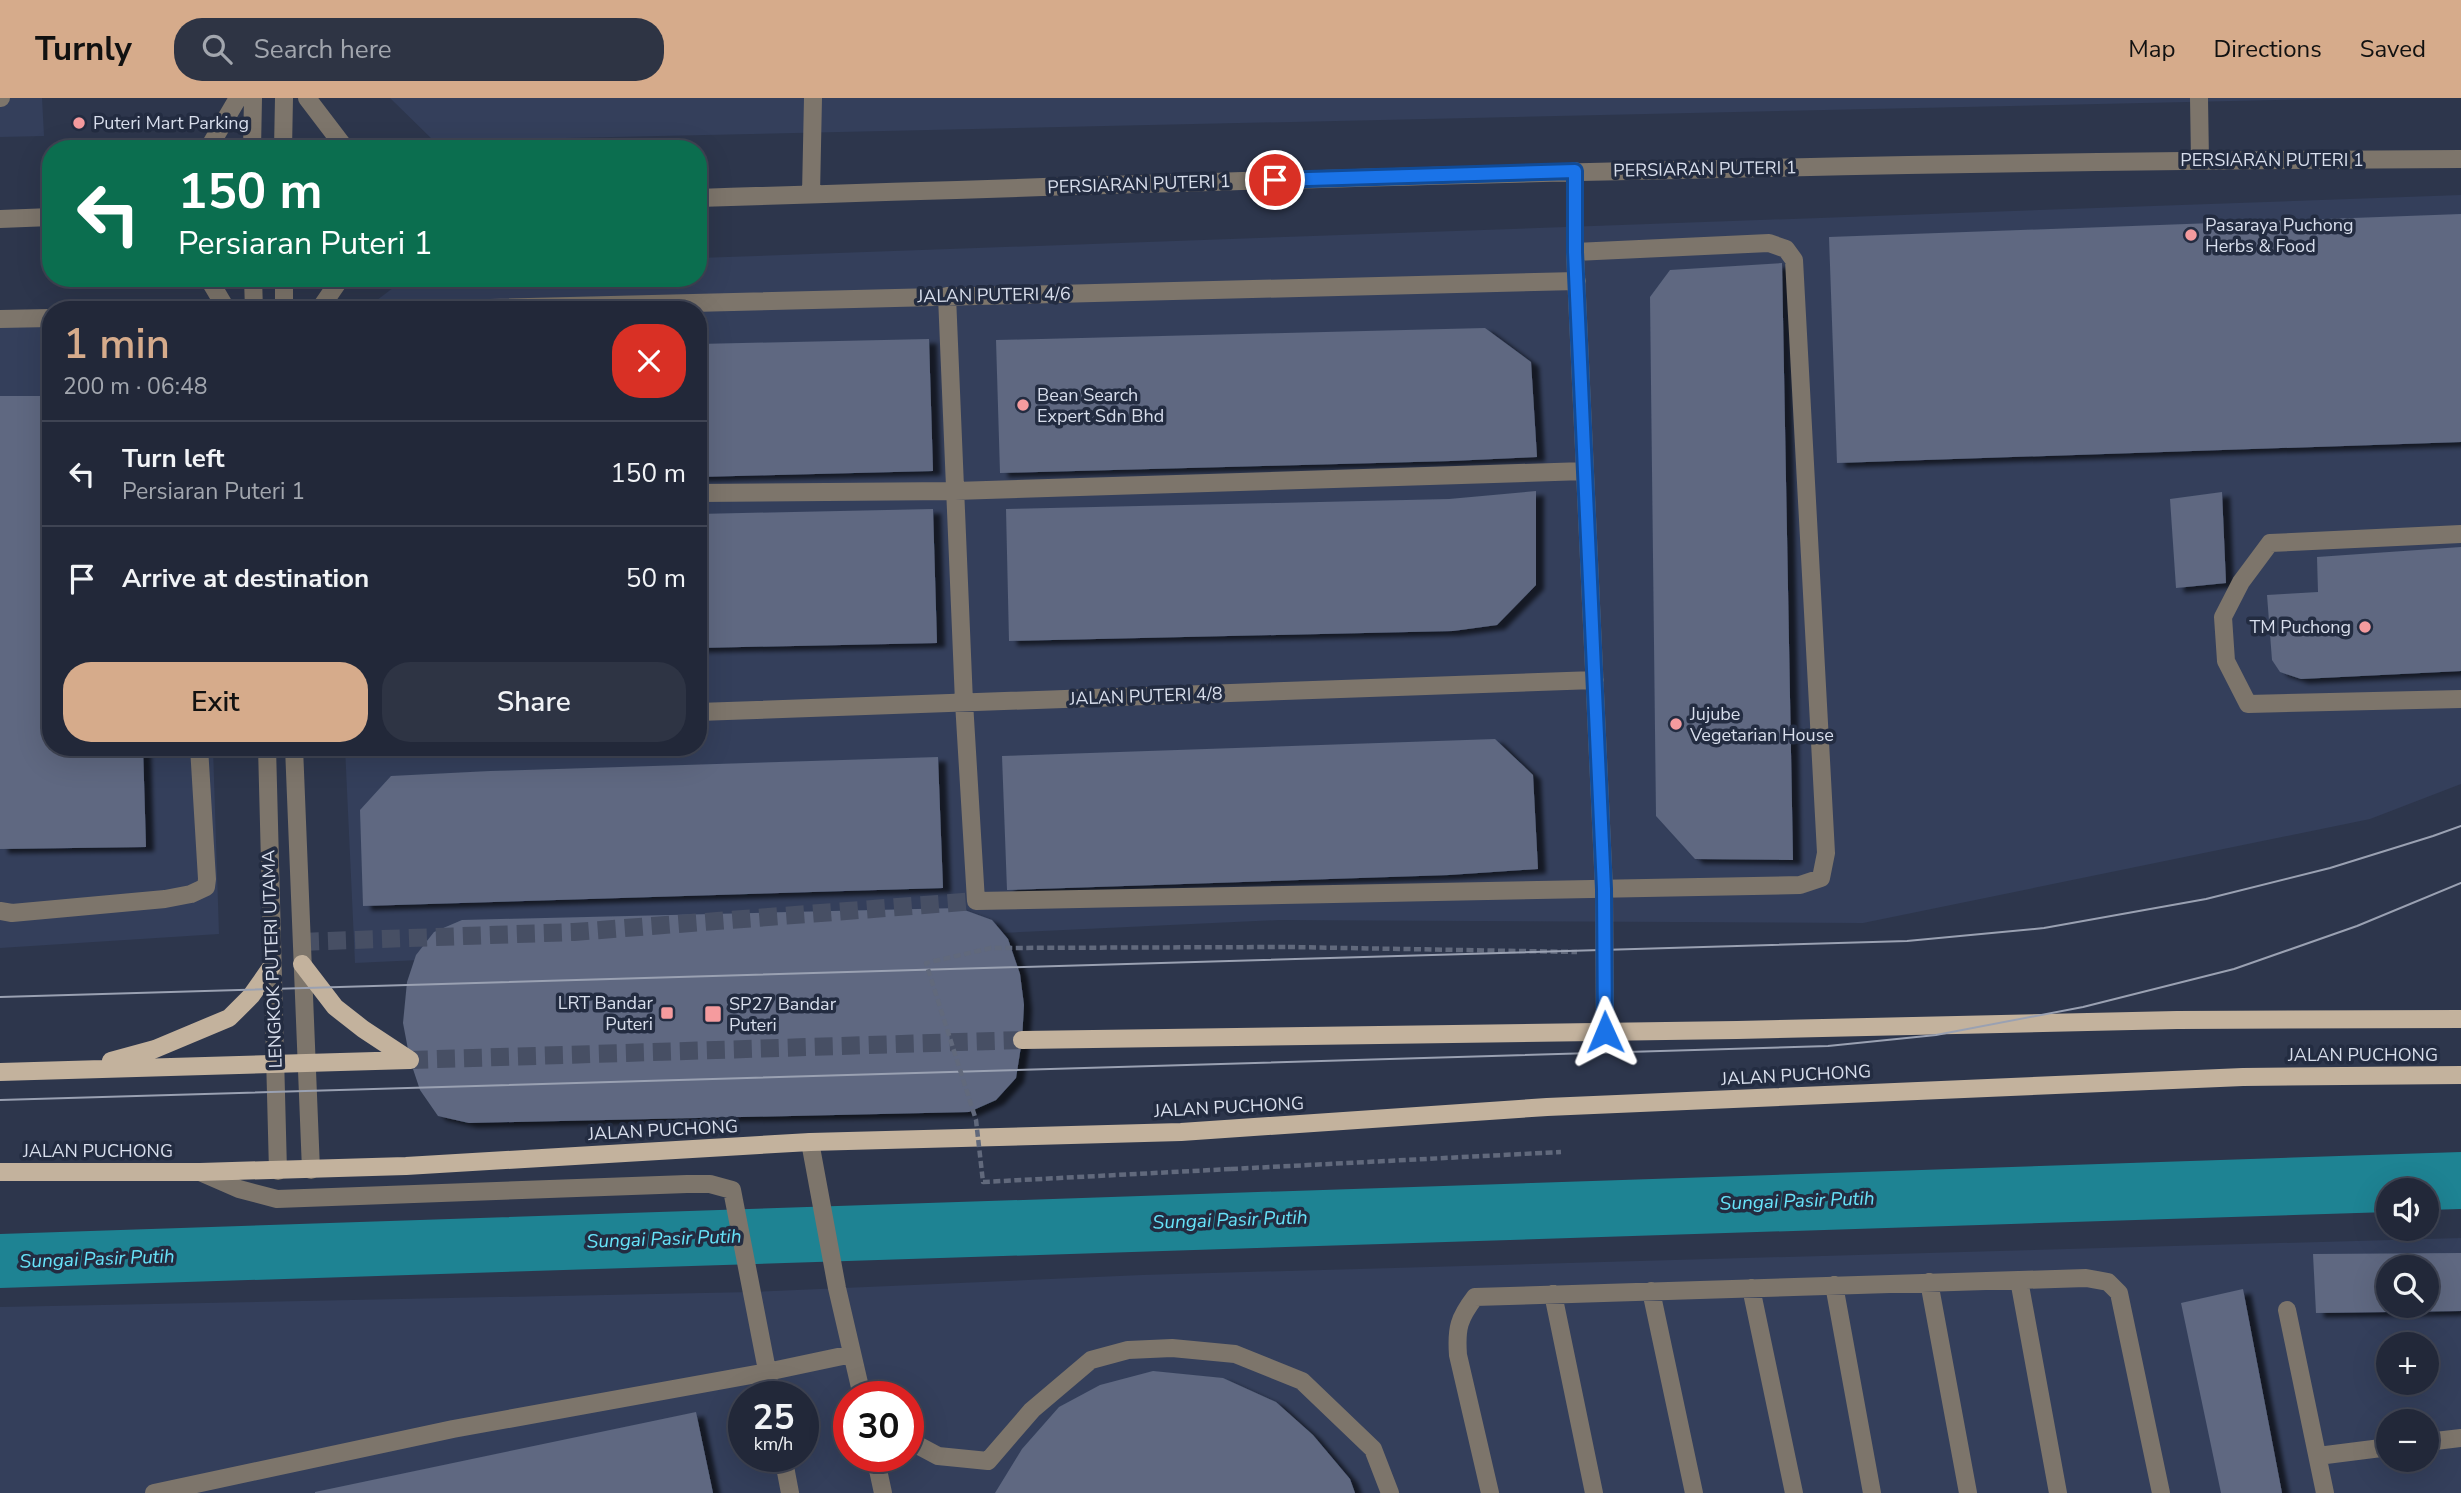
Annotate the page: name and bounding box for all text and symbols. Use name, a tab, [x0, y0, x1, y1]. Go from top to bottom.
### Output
search box	[174, 18, 664, 81]
text: Turnly	[35, 27, 132, 72]
icon: search	[198, 30, 236, 68]
text: Search here	[254, 32, 392, 67]
text: Map	[2128, 33, 2175, 65]
text: Directions	[2213, 33, 2322, 65]
text: Saved	[2360, 33, 2426, 65]
place label: Puteri Mart Parking	[93, 111, 249, 135]
marker: Puteri Mart Parking	[71, 115, 87, 131]
street label: PERSIARAN PUTERI 1	[2180, 148, 2364, 172]
pin	[1245, 150, 1305, 210]
street label: PERSIARAN PUTERI 1	[1613, 155, 1797, 183]
text: 150 m	[178, 158, 322, 225]
icon: arrive	[1256, 161, 1294, 199]
icon: left	[63, 168, 154, 259]
street label: PERSIARAN PUTERI 1	[1047, 169, 1231, 199]
place label: Pasaraya Puchong Herbs & Food	[2205, 213, 2353, 258]
text: Persiaran Puteri 1	[178, 222, 433, 265]
marker: Pasaraya Puchong Herbs & Food	[2183, 227, 2199, 243]
street label: JALAN PUTERI 4/6	[916, 282, 1071, 308]
text: 1 min	[63, 316, 170, 373]
button: close	[612, 324, 686, 398]
text: 200 m · 06:48	[63, 371, 208, 402]
place label: Bean Search Expert Sdn Bhd	[1037, 383, 1164, 428]
marker: Bean Search Expert Sdn Bhd	[1015, 397, 1031, 413]
text: Turn left	[122, 441, 225, 476]
icon: left	[63, 455, 101, 493]
text: 150 m	[610, 456, 686, 491]
text: Persiaran Puteri 1	[122, 476, 305, 507]
icon: arrive	[63, 560, 101, 598]
text: Arrive at destination	[122, 561, 369, 596]
text: 50 m	[626, 561, 686, 596]
place label: TM Puchong	[2249, 615, 2351, 639]
marker: TM Puchong	[2357, 619, 2373, 635]
button: Exit	[63, 662, 368, 742]
button: Share	[382, 662, 686, 742]
street label: JALAN PUTERI 4/8	[1068, 681, 1223, 711]
place label: Jujube Vegetarian House	[1689, 702, 1834, 747]
marker: Jujube Vegetarian House	[1668, 716, 1684, 732]
street label: LENGKOK PUTERI UTAMA	[256, 849, 288, 1069]
place label: LRT Bandar Puteri	[558, 991, 654, 1036]
place label: SP27 Bandar Puteri	[729, 992, 837, 1037]
position arrow	[1568, 995, 1642, 1069]
marker: SP27 Bandar Puteri	[703, 1004, 723, 1024]
marker: LRT Bandar Puteri	[659, 1005, 675, 1021]
street label: JALAN PUCHONG	[2287, 1043, 2438, 1067]
street label: JALAN PUCHONG	[1720, 1059, 1871, 1091]
street label: JALAN PUCHONG	[1153, 1091, 1304, 1123]
street label: JALAN PUCHONG	[587, 1114, 738, 1146]
street label: JALAN PUCHONG	[22, 1139, 173, 1163]
map controls	[2376, 1178, 2439, 1472]
button: sound	[2376, 1178, 2439, 1241]
water label: Sungai Pasir Putih	[1719, 1185, 1875, 1217]
water label: Sungai Pasir Putih	[1152, 1204, 1308, 1236]
water label: Sungai Pasir Putih	[586, 1223, 742, 1255]
water label: Sungai Pasir Putih	[19, 1243, 175, 1275]
button: search	[2376, 1255, 2439, 1318]
button: +	[2376, 1332, 2439, 1395]
speed limit sign: 30	[833, 1381, 924, 1472]
text: 25	[752, 1394, 795, 1441]
button: −	[2376, 1409, 2439, 1472]
text: km/h	[754, 1432, 793, 1456]

